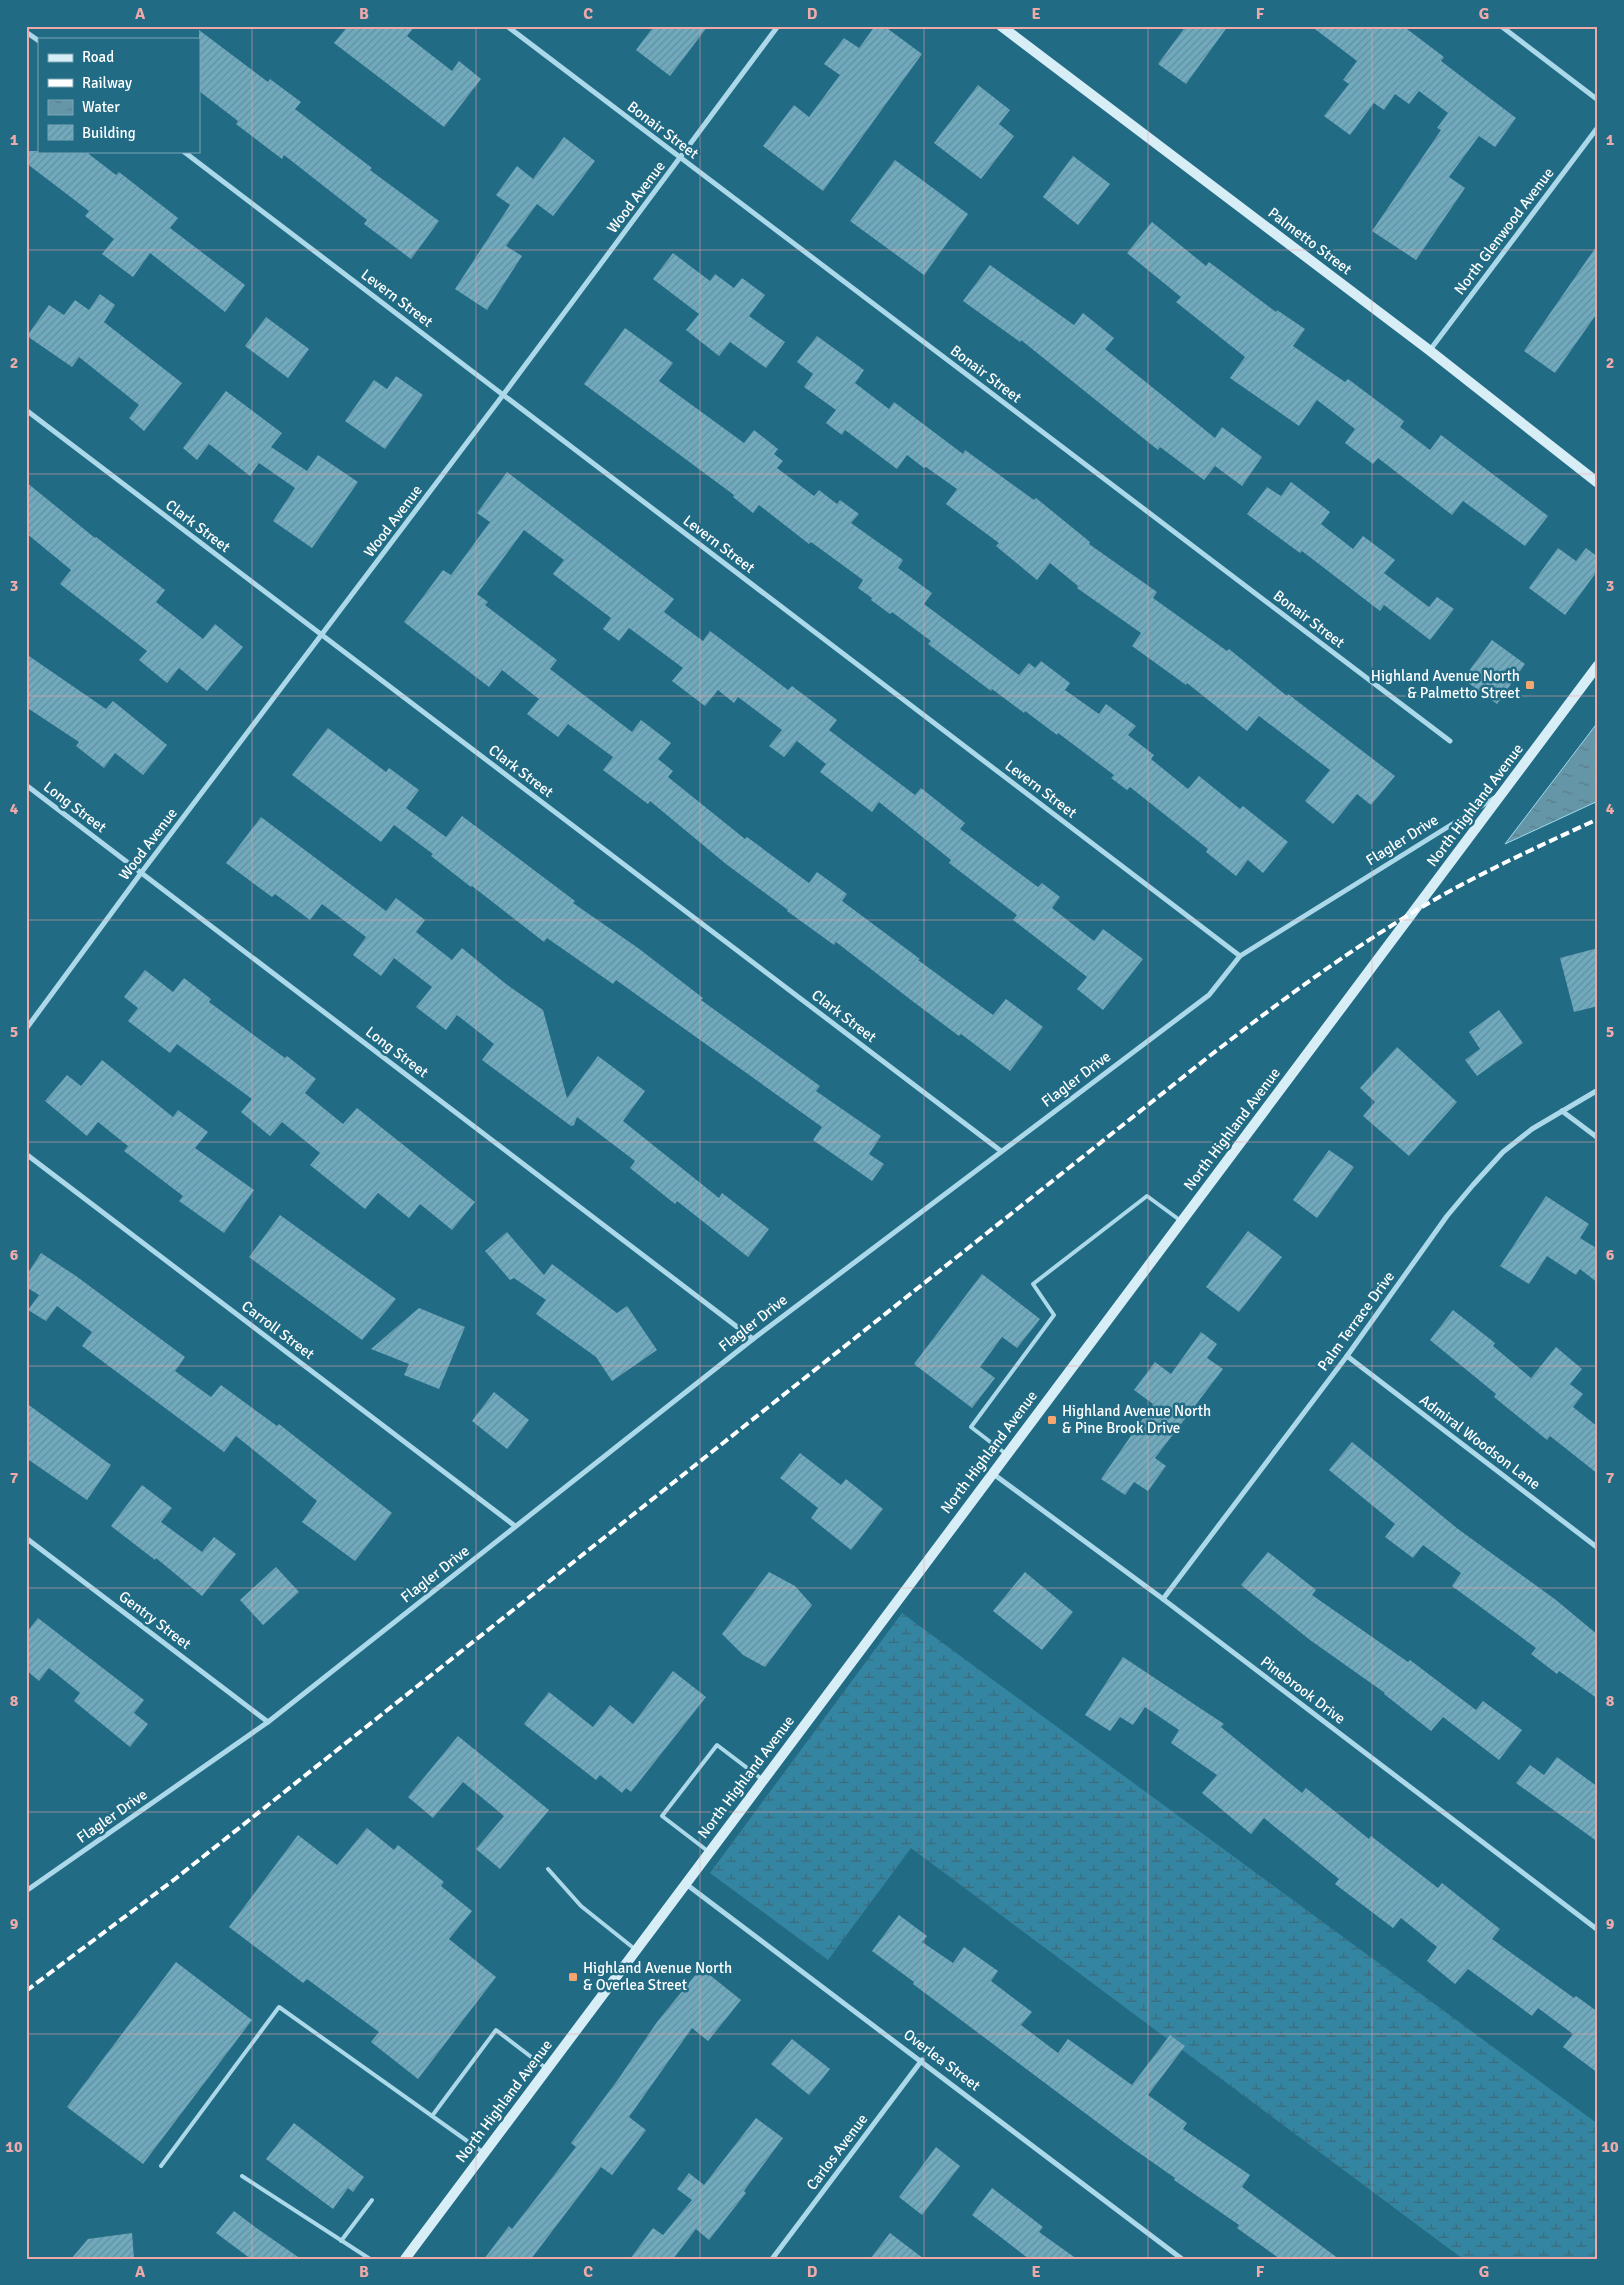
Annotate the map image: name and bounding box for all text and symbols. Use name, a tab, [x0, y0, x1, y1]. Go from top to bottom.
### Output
text: A	[135, 4, 146, 24]
text: B	[359, 4, 369, 24]
text: C	[583, 4, 593, 24]
text: D	[807, 4, 818, 24]
text: E	[1031, 4, 1041, 24]
text: F	[1256, 4, 1265, 24]
text: G	[1479, 4, 1489, 24]
legend	[38, 38, 200, 152]
text: Road	[82, 48, 114, 66]
text: Railway	[82, 74, 132, 92]
street label: Bonair Street	[624, 97, 702, 163]
text: Water	[82, 98, 120, 116]
text: Building	[82, 124, 136, 142]
text: 1	[10, 130, 19, 150]
text: 1	[1606, 130, 1615, 150]
street label: Wood Avenue	[603, 157, 669, 237]
street label: North Glenwood Avenue	[1450, 164, 1558, 298]
street label: Palmetto Street	[1265, 204, 1355, 278]
street label: Levern Street	[358, 265, 436, 331]
street label: Bonair Street	[947, 341, 1025, 407]
text: 2	[10, 353, 18, 373]
text: 2	[1606, 353, 1614, 373]
street label: Wood Avenue	[360, 481, 426, 561]
street label: Clark Street	[162, 496, 234, 556]
street label: Levern Street	[680, 511, 758, 577]
text: 3	[10, 576, 18, 596]
text: 3	[1606, 576, 1614, 596]
street label: Bonair Street	[1270, 586, 1348, 652]
place label: Highland Avenue North & Palmetto Street	[1371, 667, 1520, 702]
marker: Highland Avenue North & Palmetto Street	[1524, 679, 1536, 691]
street label: North Highland Avenue	[1423, 740, 1527, 870]
street label: Clark Street	[485, 741, 557, 801]
street label: Levern Street	[1002, 756, 1080, 822]
street label: Long Street	[40, 778, 110, 836]
text: 4	[10, 799, 19, 819]
text: 4	[1606, 799, 1615, 819]
street label: Wood Avenue	[115, 804, 181, 884]
street label: Flagler Drive	[1363, 811, 1441, 869]
street label: Clark Street	[808, 986, 880, 1046]
text: 5	[10, 1022, 18, 1042]
text: 5	[1606, 1022, 1614, 1042]
street label: Long Street	[362, 1023, 432, 1081]
street label: Flagler Drive	[1038, 1047, 1114, 1111]
street label: North Highland Avenue	[1180, 1064, 1284, 1194]
text: 6	[10, 1245, 19, 1265]
text: 6	[1606, 1245, 1615, 1265]
street label: Palm Terrace Drive	[1314, 1268, 1398, 1374]
street label: Flagler Drive	[715, 1291, 791, 1355]
street label: Carroll Street	[238, 1297, 318, 1363]
street label: North Highland Avenue	[937, 1387, 1041, 1517]
street label: Admiral Woodson Lane	[1416, 1391, 1544, 1493]
place label: Highland Avenue North & Pine Brook Drive	[1062, 1402, 1211, 1437]
marker: Highland Avenue North & Pine Brook Drive	[1046, 1414, 1058, 1426]
text: 7	[10, 1468, 19, 1488]
text: 7	[1606, 1468, 1615, 1488]
street label: Flagler Drive	[397, 1542, 473, 1606]
street label: Gentry Street	[115, 1587, 195, 1653]
street label: Pinebrook Drive	[1257, 1652, 1349, 1728]
text: 8	[10, 1691, 19, 1711]
text: 8	[1606, 1691, 1615, 1711]
street label: North Highland Avenue	[694, 1712, 798, 1842]
street label: Flagler Drive	[73, 1785, 151, 1847]
text: 9	[10, 1914, 19, 1934]
text: 9	[1606, 1914, 1615, 1934]
place label: Highland Avenue North & Overlea Street	[583, 1959, 732, 1994]
marker: Highland Avenue North & Overlea Street	[567, 1971, 579, 1983]
street label: Overlea Street	[900, 2025, 984, 2095]
street label: North Highland Avenue	[452, 2036, 556, 2166]
street label: Carlos Avenue	[802, 2110, 872, 2194]
text: 10	[5, 2137, 23, 2157]
text: 10	[1601, 2137, 1619, 2157]
text: A	[135, 2262, 146, 2282]
text: B	[359, 2262, 369, 2282]
text: C	[583, 2262, 593, 2282]
text: D	[807, 2262, 818, 2282]
text: E	[1031, 2262, 1041, 2282]
text: F	[1256, 2262, 1265, 2282]
text: G	[1479, 2262, 1489, 2282]

